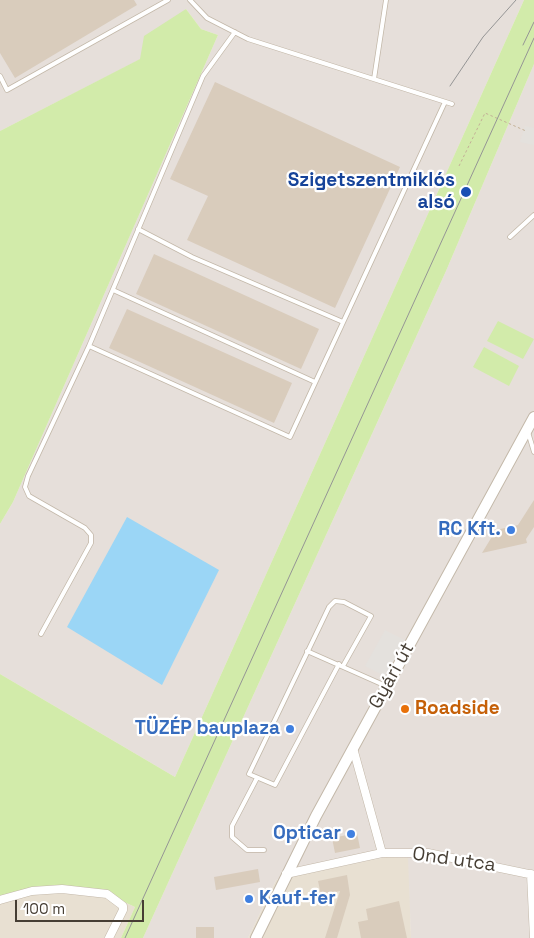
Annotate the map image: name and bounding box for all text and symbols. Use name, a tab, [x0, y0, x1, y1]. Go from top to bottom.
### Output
place label: Szigetszentmiklós alsó	[288, 170, 455, 214]
marker: Szigetszentmiklós alsó	[459, 185, 473, 199]
place label: RC Kft.	[438, 519, 501, 541]
marker: RC Kft.	[505, 524, 517, 536]
street label: Gyári út	[365, 639, 419, 713]
place label: Roadside	[415, 698, 500, 720]
marker: Roadside	[399, 703, 411, 715]
place label: TÜZÉP bauplaza	[135, 718, 280, 740]
marker: TÜZÉP bauplaza	[284, 723, 296, 735]
place label: Opticar	[273, 823, 341, 845]
marker: Opticar	[345, 828, 357, 840]
street label: Ond utca	[411, 843, 497, 877]
place label: Kauf-fer	[259, 888, 336, 910]
scale bar	[18, 890, 146, 922]
marker: Kauf-fer	[243, 893, 255, 905]
text: 100 m	[23, 899, 65, 918]

